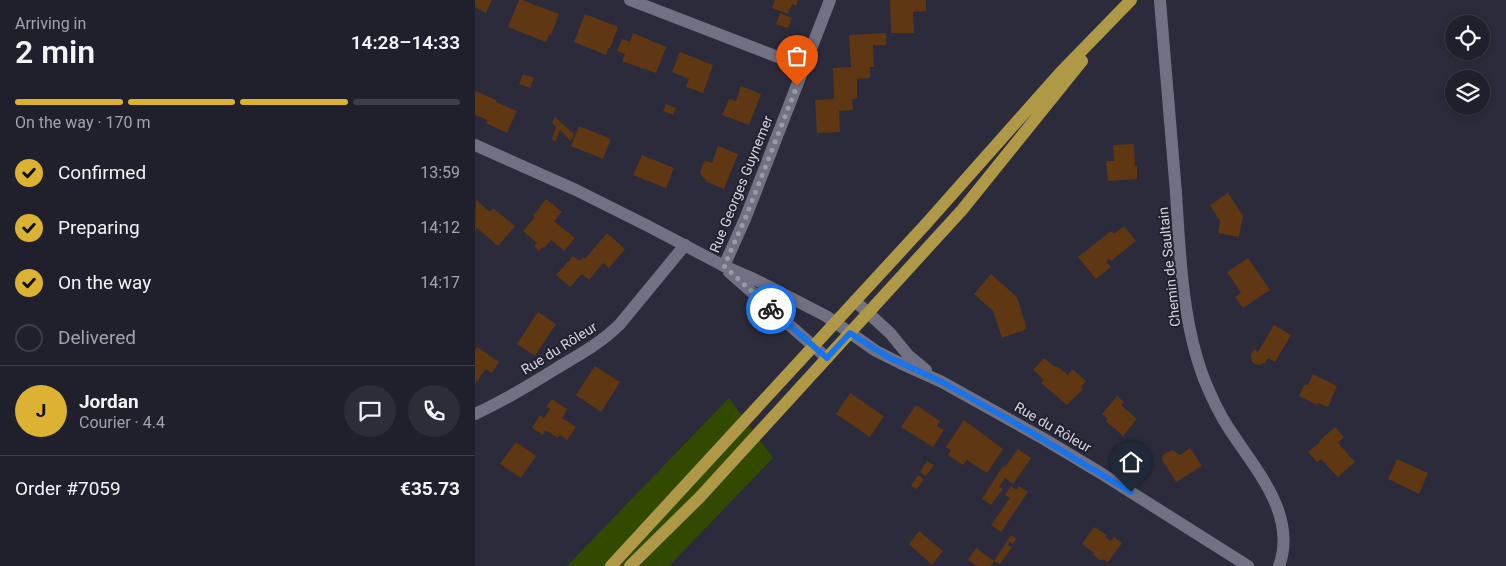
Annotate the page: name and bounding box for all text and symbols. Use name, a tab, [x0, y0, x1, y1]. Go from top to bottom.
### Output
text: Arriving in	[15, 14, 86, 33]
map controls	[1445, 15, 1490, 115]
button: locate	[1445, 15, 1490, 60]
text: 14:28–14:33	[351, 31, 460, 54]
text: 2 min	[15, 33, 95, 71]
pin	[776, 35, 818, 86]
icon: bag	[783, 42, 811, 70]
button: layers	[1445, 70, 1490, 115]
text: On the way · 170 m	[15, 113, 151, 132]
street label: Rue Georges Guynemer	[706, 113, 776, 255]
icon: check	[15, 159, 43, 187]
text: Confirmed	[58, 161, 146, 184]
text: 13:59	[420, 163, 460, 182]
street label: Chemin de Saultain	[1155, 206, 1183, 328]
icon: check	[15, 214, 43, 242]
text: Preparing	[58, 216, 140, 239]
text: 14:12	[420, 218, 460, 237]
icon: check	[15, 269, 43, 297]
text: On the way	[58, 271, 151, 294]
text: 14:17	[420, 273, 460, 292]
courier	[746, 284, 796, 334]
icon: bike	[757, 295, 785, 323]
street label: Rue du Rôleur	[518, 318, 600, 378]
text: Delivered	[58, 326, 136, 349]
button: chat	[344, 385, 396, 437]
button: phone	[408, 385, 460, 437]
text: Jordan	[79, 390, 139, 413]
text: J	[36, 399, 46, 422]
street label: Rue du Rôleur	[1012, 399, 1095, 456]
text: Courier · 4.4	[79, 413, 165, 432]
pin	[1110, 441, 1152, 492]
icon: home	[1117, 448, 1145, 476]
text: Order #7059	[15, 477, 121, 500]
text: €35.73	[400, 477, 460, 500]

